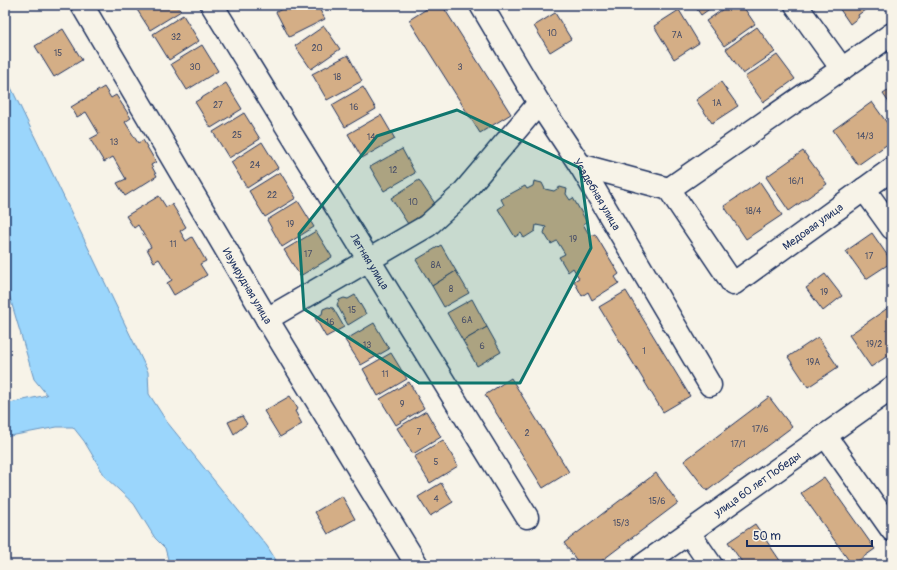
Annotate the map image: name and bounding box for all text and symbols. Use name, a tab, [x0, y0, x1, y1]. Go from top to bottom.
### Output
house number: 10	[547, 28, 557, 39]
house number: 7А	[672, 30, 682, 41]
house number: 32	[171, 32, 181, 43]
house number: 20	[311, 43, 323, 54]
house number: 15	[54, 48, 62, 59]
house number: 30	[189, 62, 201, 73]
house number: 3	[457, 62, 463, 73]
house number: 18	[333, 72, 341, 83]
house number: 1А	[712, 98, 722, 109]
house number: 27	[213, 100, 223, 111]
house number: 16	[350, 102, 358, 113]
house number: 25	[232, 130, 242, 141]
house number: 14/3	[857, 131, 874, 142]
house number: 14	[367, 132, 376, 143]
house number: 13	[110, 137, 118, 148]
street label: Усадебная улица	[571, 156, 623, 232]
house number: 24	[250, 160, 261, 171]
house number: 12	[389, 165, 397, 176]
house number: 16/1	[788, 176, 804, 187]
house number: 22	[267, 190, 277, 201]
house number: 10	[408, 197, 418, 208]
street label: Медовая улица	[780, 200, 845, 253]
house number: 18/4	[745, 206, 762, 217]
house number: 19	[286, 219, 294, 230]
street label: Летняя улица	[347, 230, 392, 292]
house number: 19	[569, 234, 577, 245]
house number: 11	[169, 239, 177, 250]
street label: Изумрудная улица	[220, 246, 275, 326]
house number: 17	[304, 249, 312, 260]
house number: 17	[865, 251, 873, 262]
house number: 8А	[431, 260, 441, 271]
house number: 8	[449, 284, 454, 295]
house number: 19	[820, 287, 828, 298]
house number: 15	[348, 305, 356, 316]
house number: 6А	[461, 315, 473, 326]
house number: 16	[326, 317, 334, 328]
house number: 19/2	[866, 339, 882, 350]
house number: 13	[363, 340, 371, 351]
house number: 6	[479, 341, 485, 352]
house number: 1	[642, 346, 646, 357]
house number: 19А	[806, 357, 820, 368]
house number: 11	[381, 369, 389, 380]
house number: 9	[400, 399, 405, 410]
house number: 17/6	[752, 424, 768, 435]
house number: 7	[417, 427, 422, 438]
house number: 2	[524, 428, 530, 439]
house number: 17/1	[730, 439, 746, 450]
street label: улица 60 лет Победы	[710, 449, 803, 520]
house number: 5	[434, 457, 439, 468]
house number: 4	[433, 494, 439, 505]
house number: 15/6	[649, 496, 665, 507]
house number: 15/3	[613, 518, 629, 529]
scale bar	[747, 522, 872, 548]
text: 50 m	[753, 529, 781, 544]

